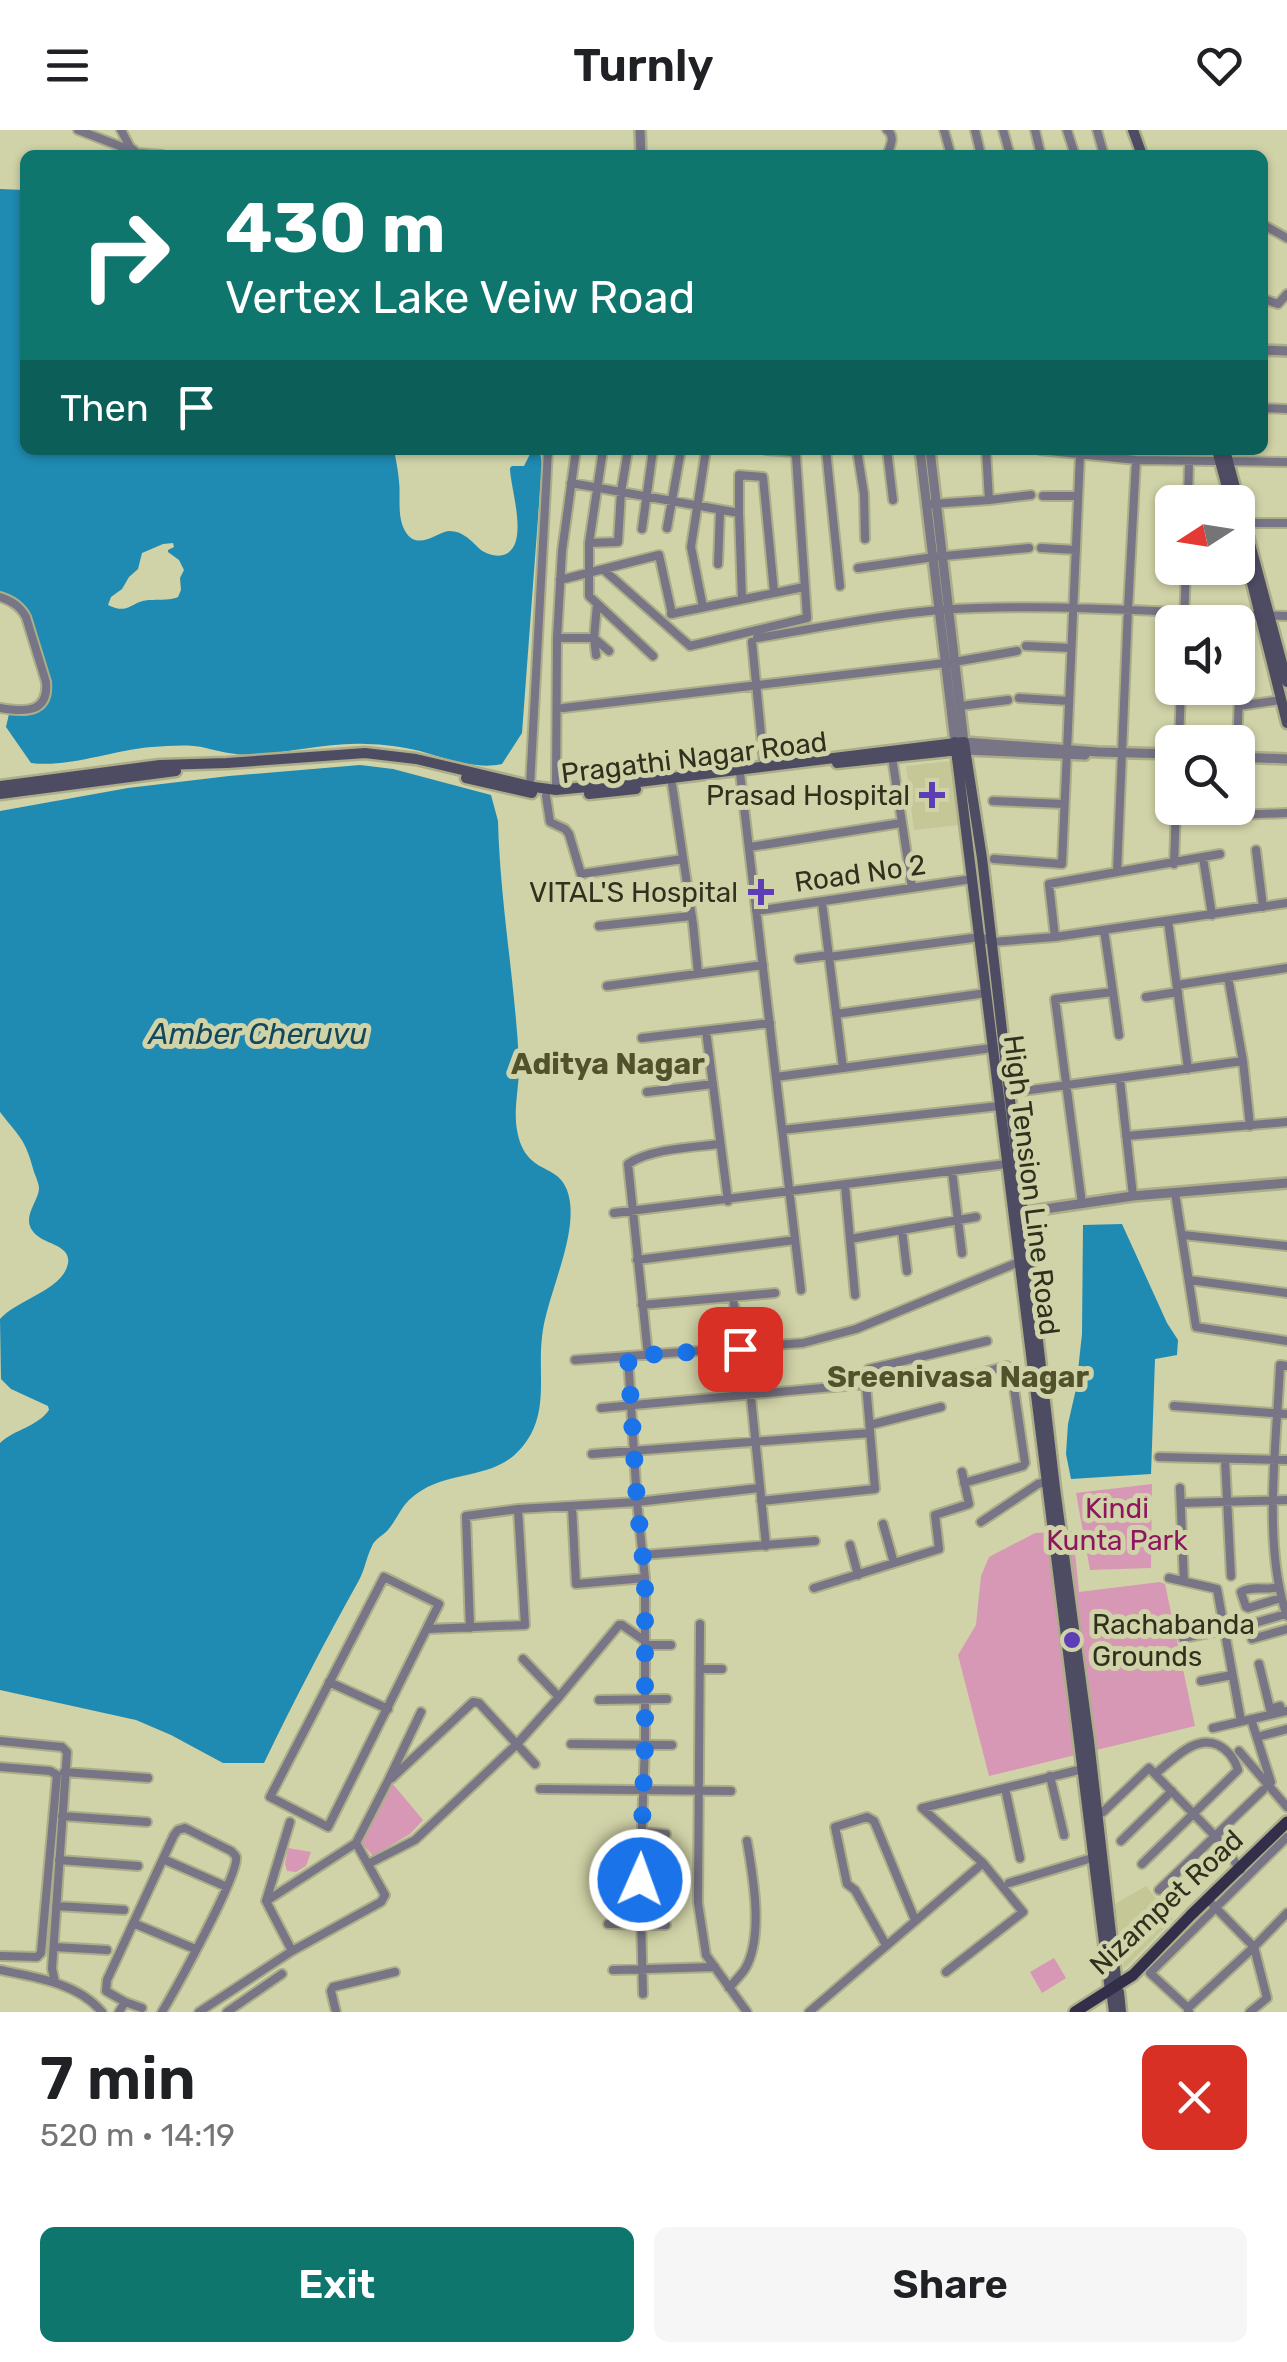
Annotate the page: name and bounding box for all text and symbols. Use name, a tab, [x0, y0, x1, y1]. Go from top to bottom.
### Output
icon: menu	[40, 38, 95, 93]
icon: heart	[1192, 38, 1247, 93]
text: Turnly	[573, 39, 714, 92]
text: 430 m	[225, 187, 446, 270]
icon: right	[60, 190, 190, 320]
text: Vertex Lake Veiw Road	[225, 271, 695, 324]
icon: arrive	[169, 380, 224, 435]
text: Then	[60, 385, 149, 431]
north arrow	[1155, 485, 1255, 585]
map controls	[1155, 485, 1255, 825]
button: sound	[1155, 605, 1255, 705]
street label: Pragathi Nagar Road	[559, 725, 829, 790]
button: search	[1155, 725, 1255, 825]
place label: Prasad Hospital	[706, 779, 910, 812]
marker: Prasad Hospital	[919, 782, 945, 808]
street label: Road No 2	[792, 848, 928, 899]
place label: VITAL'S Hospital	[529, 876, 738, 909]
marker: VITAL'S Hospital	[748, 879, 774, 905]
water label: Amber Cheruvu	[147, 1016, 367, 1052]
street label: High Tension Line Road	[997, 1033, 1066, 1337]
district label: Aditya Nagar	[511, 1046, 705, 1082]
pin	[698, 1307, 783, 1392]
icon: arrive	[713, 1322, 768, 1377]
district label: Sreenivasa Nagar	[827, 1359, 1089, 1395]
park label: Kindi Kunta Park	[1046, 1492, 1188, 1557]
place label: Rachabanda Grounds	[1092, 1608, 1255, 1673]
marker: Rachabanda Grounds	[1061, 1629, 1083, 1651]
street label: Nizampet Road	[1083, 1823, 1250, 1982]
position arrow	[588, 1828, 692, 1932]
text: 7 min	[40, 2043, 196, 2114]
button: close	[1142, 2045, 1247, 2150]
text: 520 m · 14:19	[40, 2116, 235, 2154]
button: Exit	[40, 2227, 634, 2342]
button: Share	[654, 2227, 1247, 2342]

